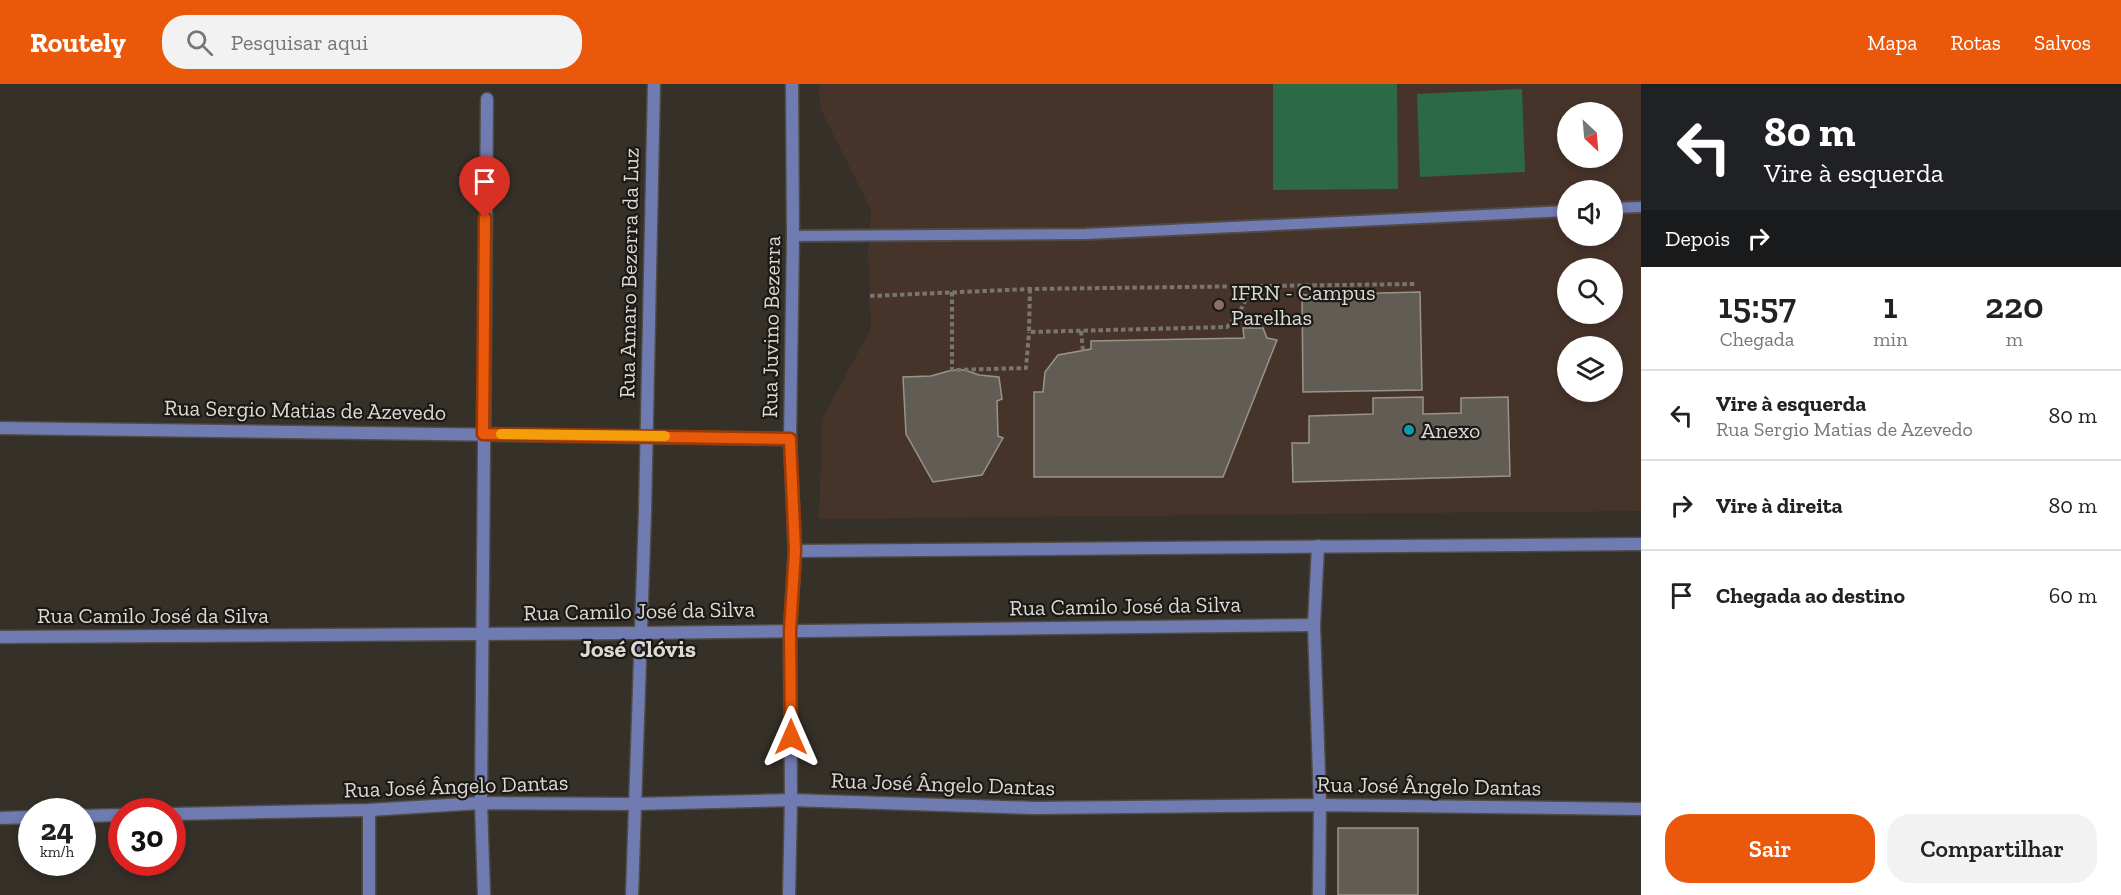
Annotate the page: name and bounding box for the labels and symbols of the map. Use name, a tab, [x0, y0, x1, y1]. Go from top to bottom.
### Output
north arrow	[1557, 102, 1623, 168]
street label: Rua Amaro Bezerra da Luz	[613, 147, 645, 399]
pin	[459, 156, 510, 218]
street label: Rua Juvino Bezerra	[756, 235, 786, 418]
place label: IFRN - Campus Parelhas	[1231, 279, 1376, 331]
marker: IFRN - Campus Parelhas	[1212, 298, 1226, 312]
street label: Rua Sergio Matias de Azevedo	[164, 394, 446, 426]
place label: Anexo	[1421, 417, 1480, 444]
marker: Anexo	[1402, 423, 1416, 437]
street label: Rua Camilo José da Silva	[1009, 590, 1242, 622]
street label: Rua Camilo José da Silva	[523, 595, 756, 627]
street label: Rua Camilo José da Silva	[37, 602, 269, 629]
district label: José Clóvis	[580, 634, 696, 663]
position arrow	[759, 705, 823, 769]
street label: Rua José Ângelo Dantas	[830, 767, 1056, 801]
street label: Rua José Ângelo Dantas	[343, 769, 569, 803]
street label: Rua José Ângelo Dantas	[1316, 771, 1542, 801]
speed limit sign: 30	[108, 798, 186, 876]

